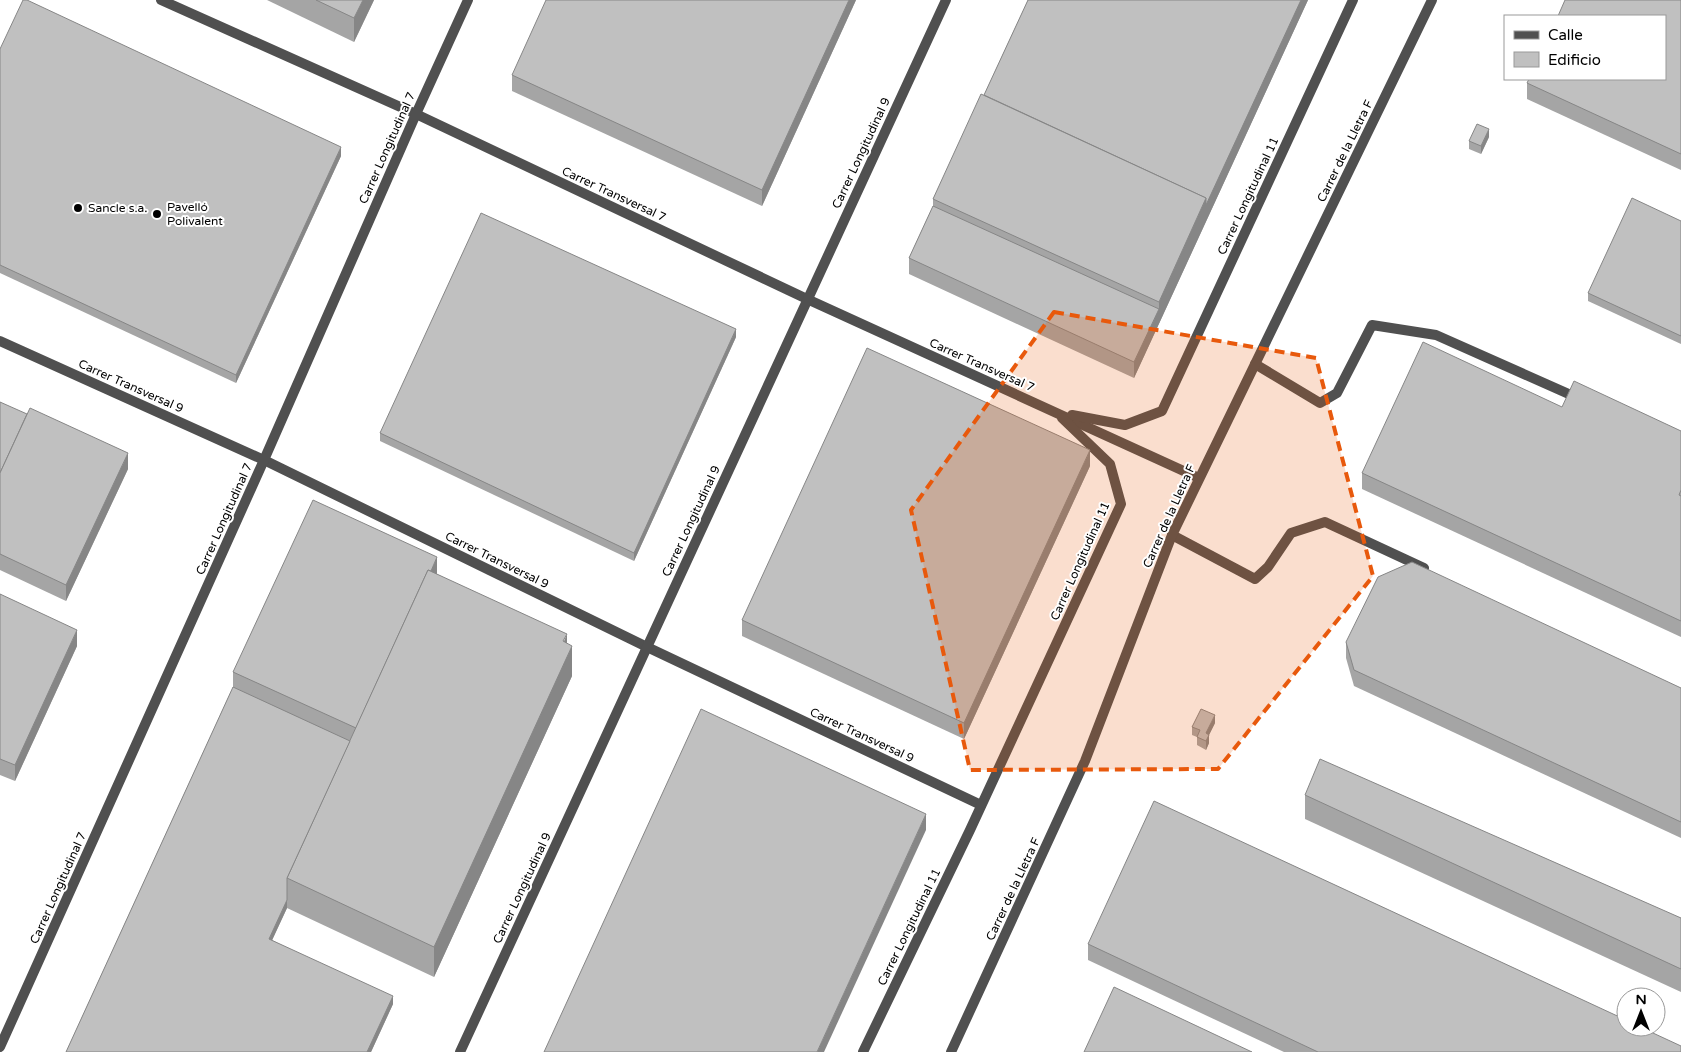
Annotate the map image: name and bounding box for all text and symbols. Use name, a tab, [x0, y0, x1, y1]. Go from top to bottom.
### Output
legend	[1504, 15, 1666, 80]
text: Calle	[1548, 26, 1583, 44]
text: Edificio	[1548, 51, 1601, 69]
street label: Carrer Longitudinal 7	[356, 90, 418, 206]
street label: Carrer Longitudinal 9	[829, 95, 893, 211]
street label: Carrer de la Lletra F	[1314, 98, 1376, 204]
street label: Carrer Longitudinal 11	[1215, 135, 1281, 257]
street label: Carrer Transversal 7	[560, 164, 668, 224]
place label: Pavelló Polivalent	[167, 200, 223, 228]
place label: Sancle s.a.	[88, 201, 148, 215]
marker: Sancle s.a.	[72, 202, 84, 214]
marker: Pavelló Polivalent	[151, 208, 163, 220]
street label: Carrer Transversal 7	[927, 336, 1037, 394]
street label: Carrer Transversal 9	[76, 357, 186, 415]
street label: Carrer Longitudinal 7	[193, 461, 255, 577]
street label: Carrer de la Lletra F	[1140, 462, 1198, 570]
street label: Carrer Longitudinal 9	[659, 463, 723, 579]
street label: Carrer Longitudinal 11	[1047, 500, 1113, 622]
street label: Carrer Transversal 9	[443, 529, 551, 591]
street label: Carrer Transversal 9	[808, 705, 916, 765]
street label: Carrer Longitudinal 7	[27, 830, 89, 946]
street label: Carrer Longitudinal 9	[490, 830, 554, 946]
street label: Carrer de la Lletra F	[983, 835, 1043, 943]
street label: Carrer Longitudinal 11	[875, 866, 943, 988]
north arrow	[1616, 987, 1666, 1037]
text: N	[1635, 991, 1647, 1008]

